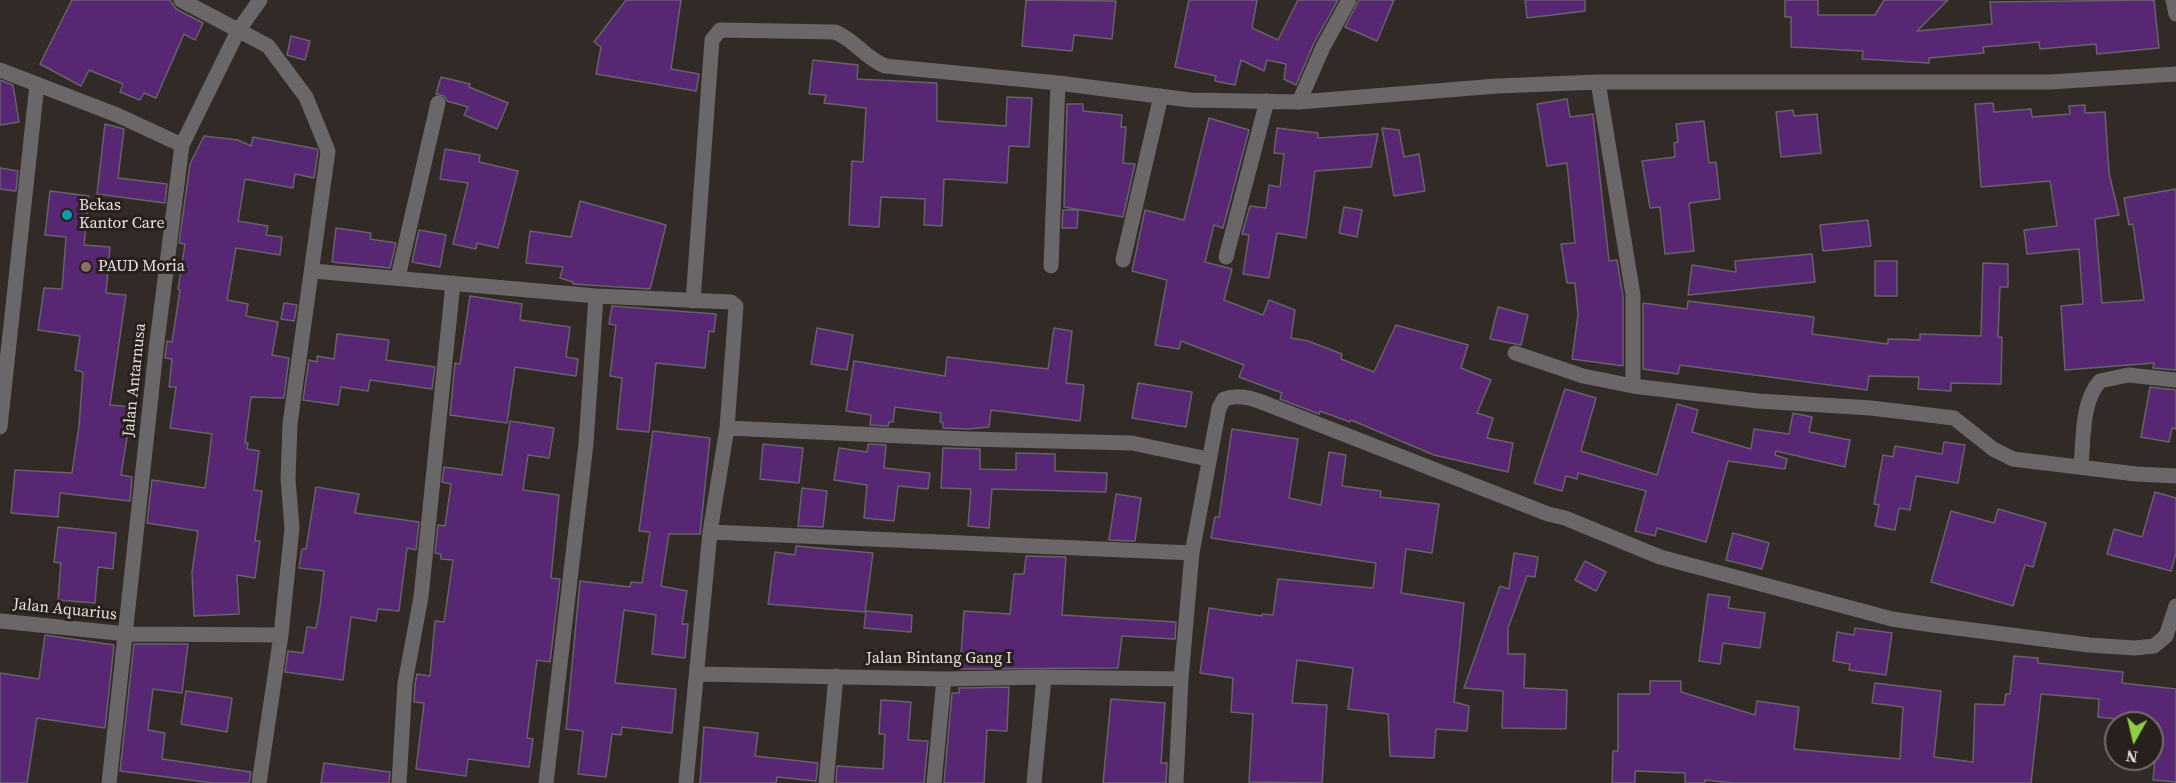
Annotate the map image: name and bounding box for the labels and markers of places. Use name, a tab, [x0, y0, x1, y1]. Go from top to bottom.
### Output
place label: Bekas Kantor Care	[79, 196, 165, 234]
marker: Bekas Kantor Care	[60, 208, 74, 222]
place label: PAUD Moria	[98, 257, 185, 277]
marker: PAUD Moria	[79, 260, 93, 274]

